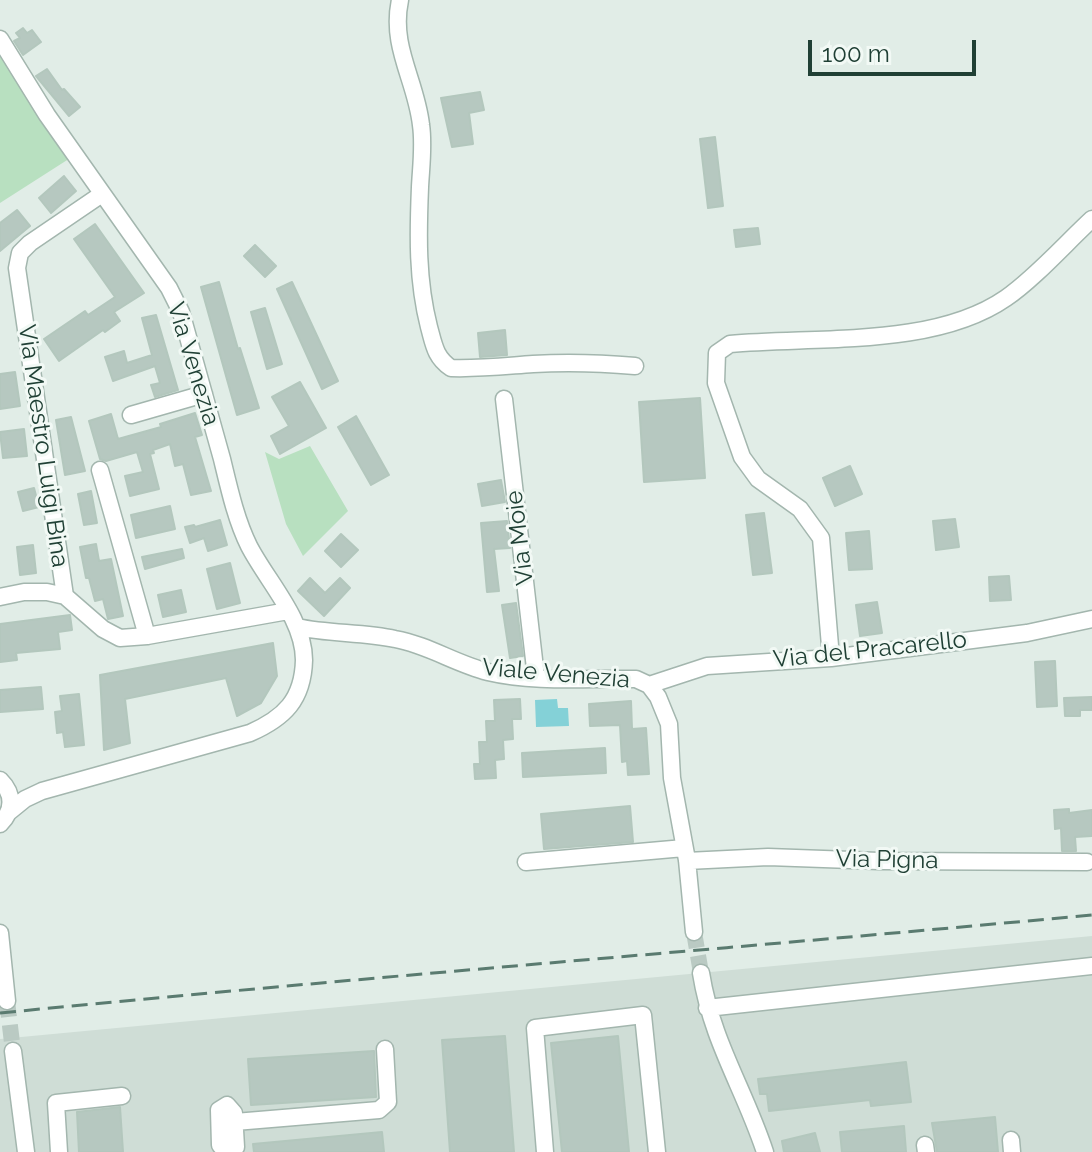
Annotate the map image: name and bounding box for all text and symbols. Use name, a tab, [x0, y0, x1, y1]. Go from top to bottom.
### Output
scale bar	[812, 24, 980, 74]
text: 100 m	[822, 39, 890, 68]
street label: Via Venezia	[161, 299, 225, 429]
street label: Via Maestro Luigi Bina	[12, 323, 74, 569]
street label: Via Moie	[500, 489, 540, 587]
street label: Via del Pracarello	[772, 626, 968, 674]
street label: Viale Venezia	[481, 653, 631, 695]
street label: Via Pigna	[835, 845, 939, 875]

